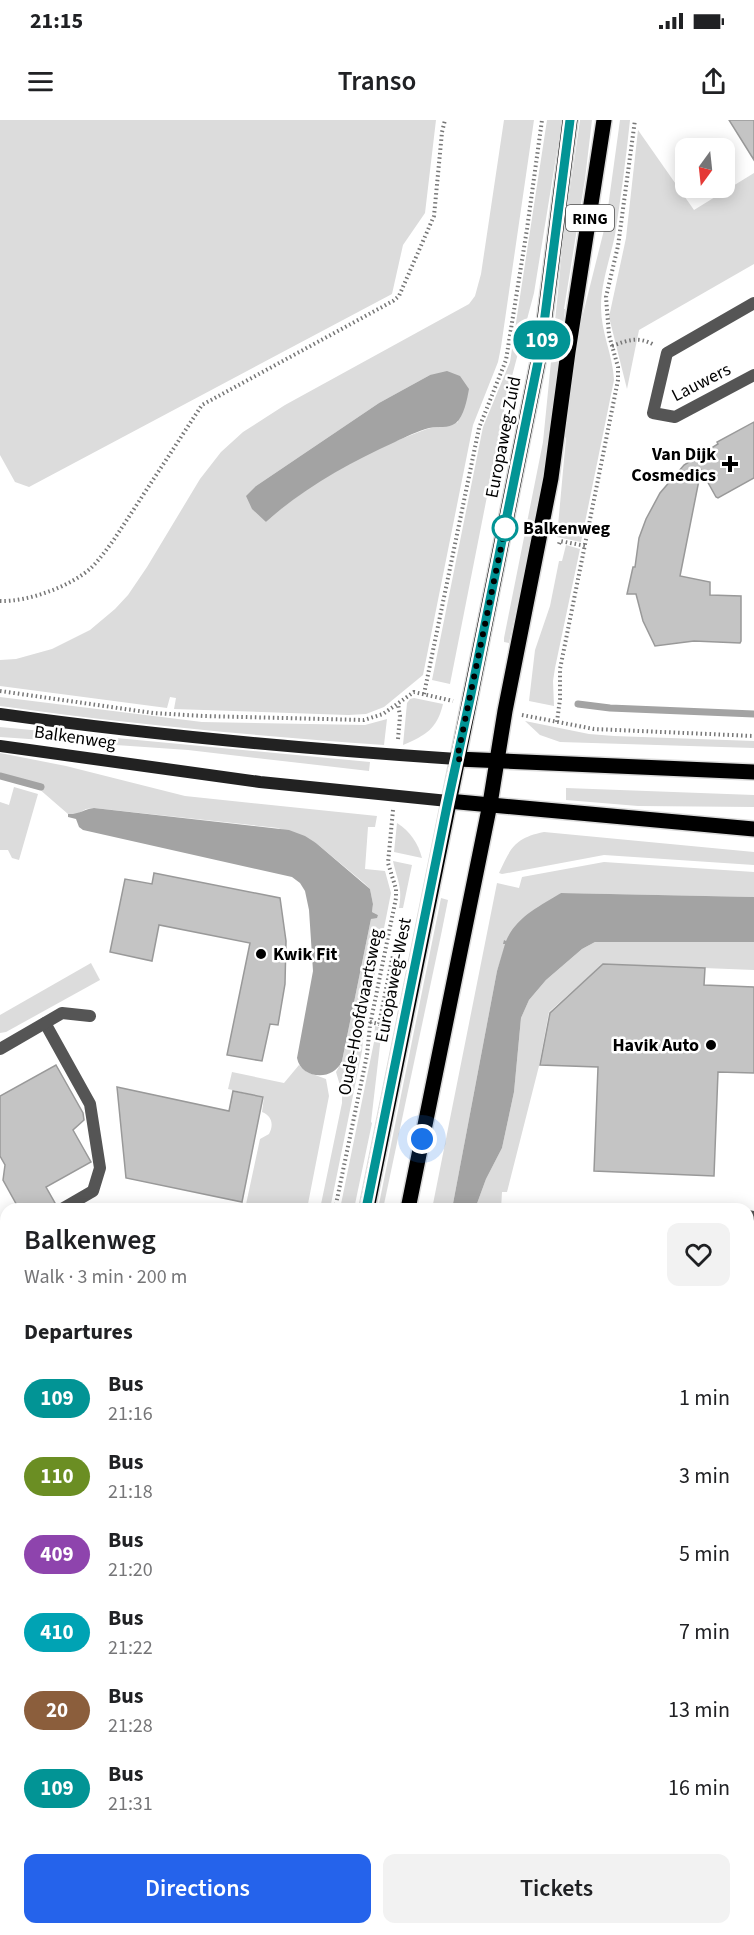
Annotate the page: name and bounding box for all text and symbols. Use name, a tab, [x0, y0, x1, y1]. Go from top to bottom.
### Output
text: 21:15	[30, 5, 83, 37]
text: Transo	[338, 62, 416, 101]
icon: menu	[24, 65, 57, 98]
icon: share	[697, 65, 730, 98]
north arrow	[675, 138, 735, 198]
map controls	[675, 138, 735, 198]
road number: RING	[566, 205, 614, 231]
line badge: 109	[508, 320, 576, 360]
text: 109	[525, 325, 559, 355]
street label: Lauwers	[667, 357, 735, 408]
street label: Europaweg-Zuid	[479, 374, 528, 500]
place label: Van Dijk Cosmedics	[631, 442, 716, 488]
marker: Van Dijk Cosmedics	[721, 455, 739, 473]
marker: Balkenweg	[492, 515, 518, 541]
place label: Balkenweg	[523, 516, 610, 541]
street label: Balkenweg	[32, 719, 117, 756]
street label: Europaweg-West	[369, 916, 418, 1045]
street label: Oude-Hoofdvaartsweg	[332, 927, 389, 1098]
place label: Kwik Fit	[273, 942, 337, 967]
marker: Kwik Fit	[254, 947, 268, 961]
place label: Havik Auto	[612, 1033, 699, 1058]
marker: Havik Auto	[704, 1038, 718, 1052]
your location	[407, 1124, 437, 1154]
text: Balkenweg	[24, 1220, 156, 1260]
button: heart	[667, 1223, 730, 1286]
text: Walk · 3 min · 200 m	[24, 1263, 187, 1291]
text: Departures	[24, 1316, 133, 1348]
text: Bus	[108, 1368, 144, 1400]
text: 1 min	[679, 1382, 730, 1414]
text: 109	[40, 1383, 74, 1413]
text: 21:16	[108, 1400, 153, 1428]
text: Bus	[108, 1446, 144, 1478]
text: 3 min	[679, 1460, 730, 1492]
text: 110	[40, 1461, 74, 1491]
text: 21:18	[108, 1478, 153, 1506]
text: Bus	[108, 1524, 144, 1556]
text: 5 min	[679, 1538, 730, 1570]
text: 409	[40, 1539, 74, 1569]
text: 21:20	[108, 1556, 153, 1584]
text: Bus	[108, 1602, 144, 1634]
text: 7 min	[679, 1616, 730, 1648]
text: 410	[40, 1617, 74, 1647]
text: 21:22	[108, 1634, 153, 1662]
text: Bus	[108, 1680, 144, 1712]
text: 13 min	[668, 1694, 730, 1726]
text: 20	[46, 1695, 68, 1725]
text: 21:28	[108, 1712, 153, 1740]
text: Bus	[108, 1758, 144, 1790]
text: 16 min	[668, 1772, 730, 1804]
text: 109	[40, 1773, 74, 1803]
text: 21:31	[108, 1790, 153, 1818]
button: Directions	[24, 1854, 371, 1923]
button: Tickets	[383, 1854, 730, 1923]

